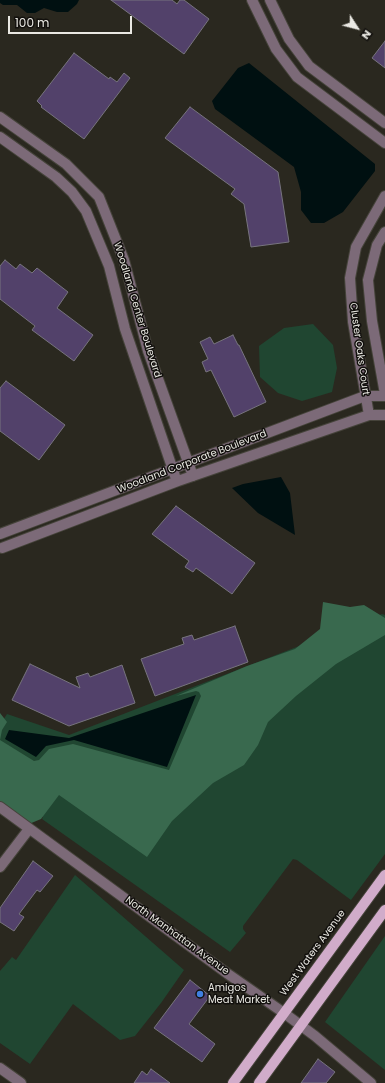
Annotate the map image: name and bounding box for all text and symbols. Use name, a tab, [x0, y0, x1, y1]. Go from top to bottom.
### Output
scale bar	[10, 8, 134, 34]
north arrow	[337, 8, 377, 48]
text: 100 m	[15, 14, 49, 31]
text: N	[358, 27, 376, 43]
street label: Woodland Center Boulevard	[111, 241, 163, 379]
street label: Cluster Oaks Court	[347, 302, 371, 396]
street label: Woodland Corporate Boulevard	[116, 428, 268, 496]
street label: North Manhattan Avenue	[123, 894, 231, 978]
street label: West Waters Avenue	[278, 908, 348, 998]
place label: Amigos Meat Market	[208, 982, 270, 1006]
marker: Amigos Meat Market	[195, 989, 205, 999]

